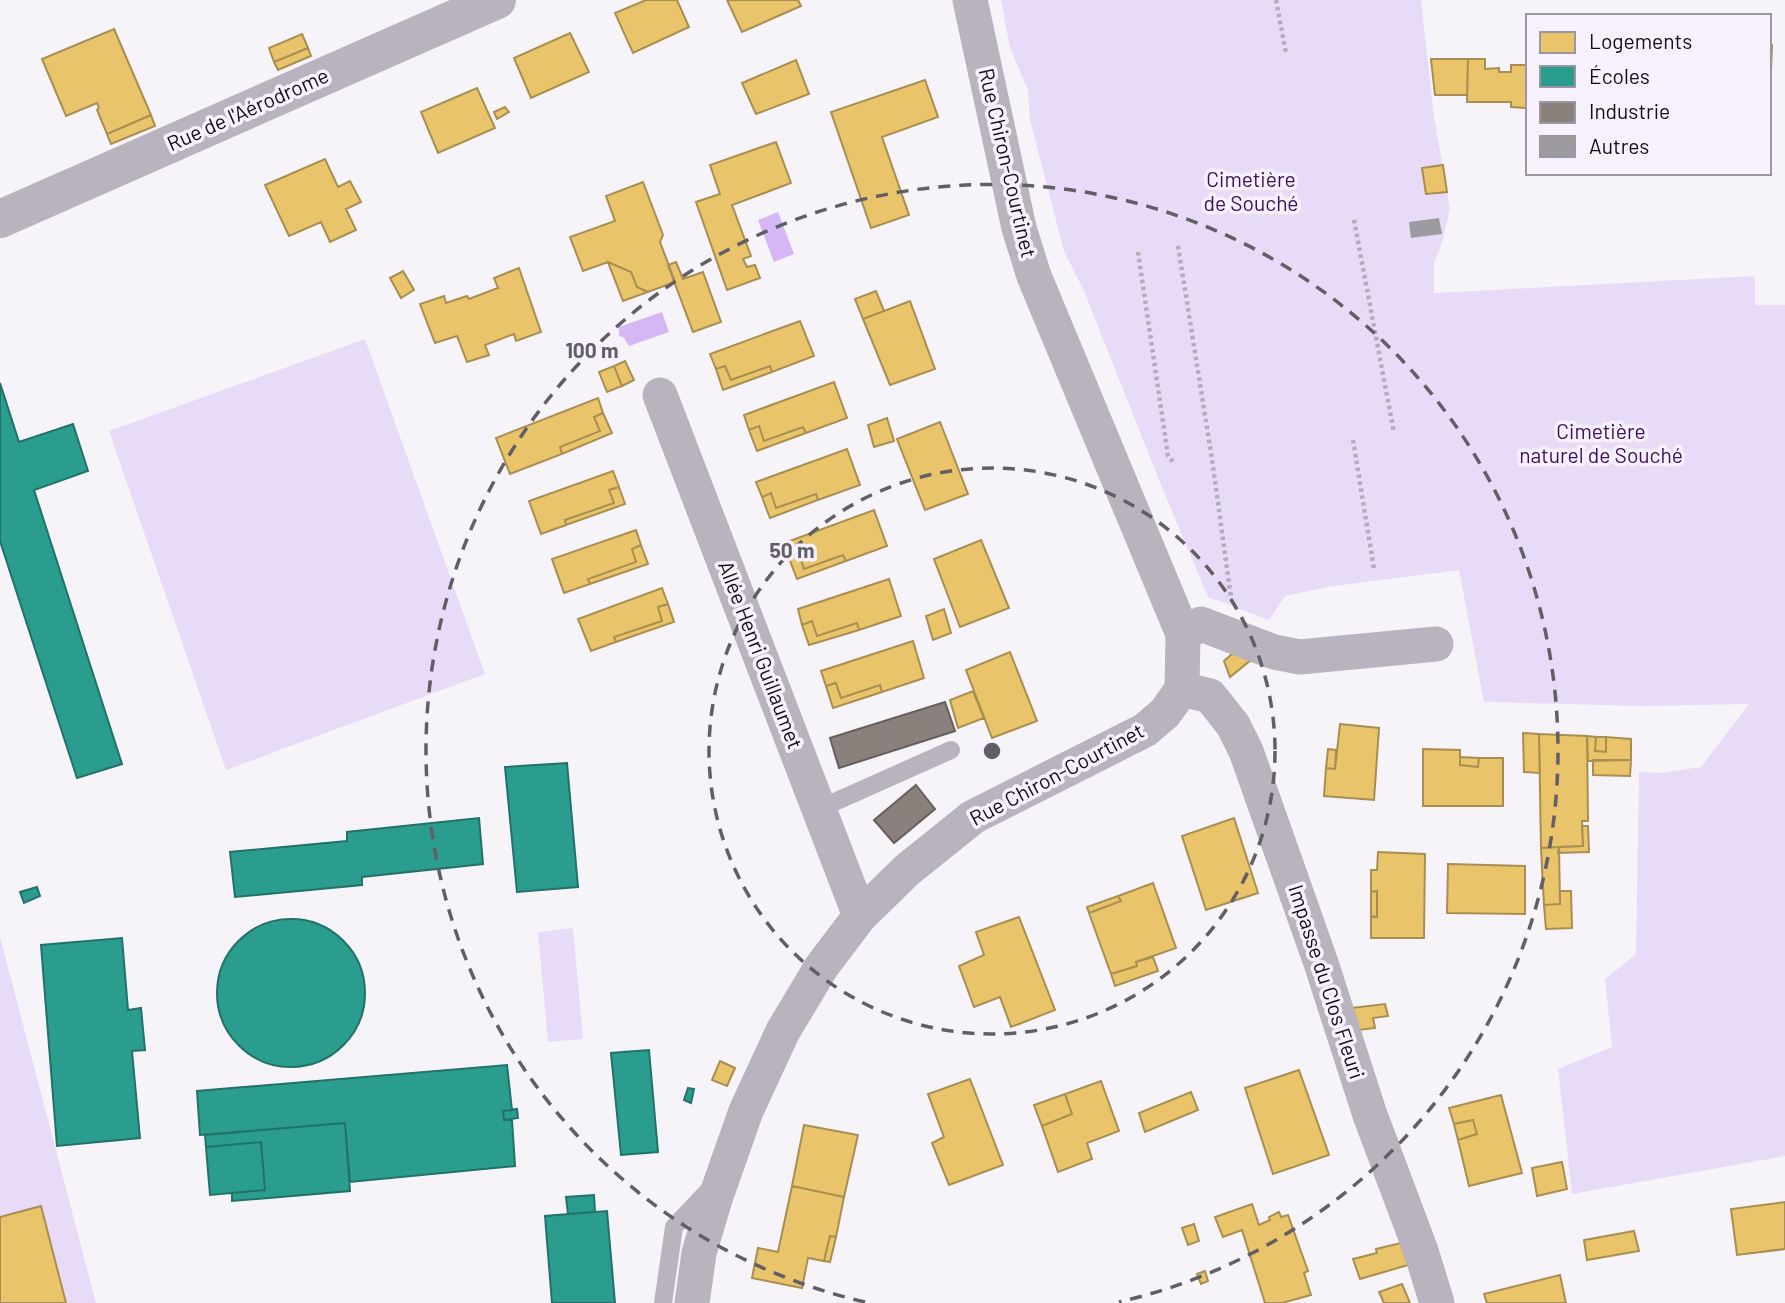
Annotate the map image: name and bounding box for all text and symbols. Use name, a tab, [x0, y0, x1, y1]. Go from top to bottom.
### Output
legend	[1526, 14, 1771, 175]
text: Logements	[1589, 28, 1692, 53]
street label: Rue de l'Aérodrome	[163, 62, 332, 155]
text: Écoles	[1589, 63, 1650, 88]
street label: Rue Chiron-Courtinet	[975, 66, 1042, 260]
text: Industrie	[1589, 98, 1670, 123]
text: Autres	[1589, 133, 1649, 158]
park label: Cimetière de Souché	[1203, 166, 1299, 215]
text: 100 m	[565, 337, 619, 362]
park label: Cimetière naturel de Souché	[1519, 418, 1683, 467]
text: 50 m	[769, 537, 815, 562]
street label: Allée Henri Guillaumet	[714, 557, 809, 752]
street label: Rue Chiron-Courtinet	[965, 717, 1148, 830]
centre of rings	[980, 739, 1004, 763]
street label: Impasse du Clos Fleuri	[1284, 881, 1371, 1082]

